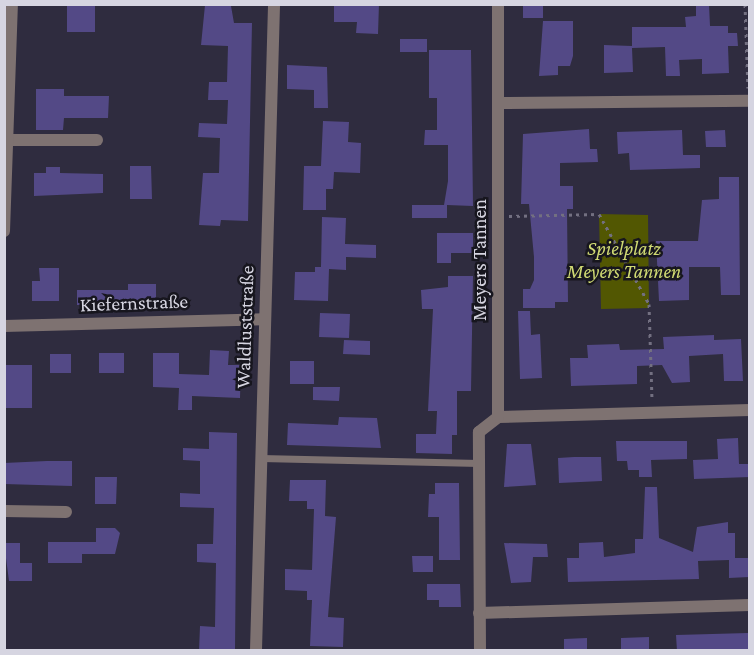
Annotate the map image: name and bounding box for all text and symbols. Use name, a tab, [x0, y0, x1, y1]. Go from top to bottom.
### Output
street label: Meyers Tannen	[467, 199, 491, 321]
park label: Spielplatz Meyers Tannen	[567, 236, 681, 283]
street label: Waldluststraße	[231, 265, 259, 389]
street label: Kiefernstraße	[79, 289, 189, 317]

